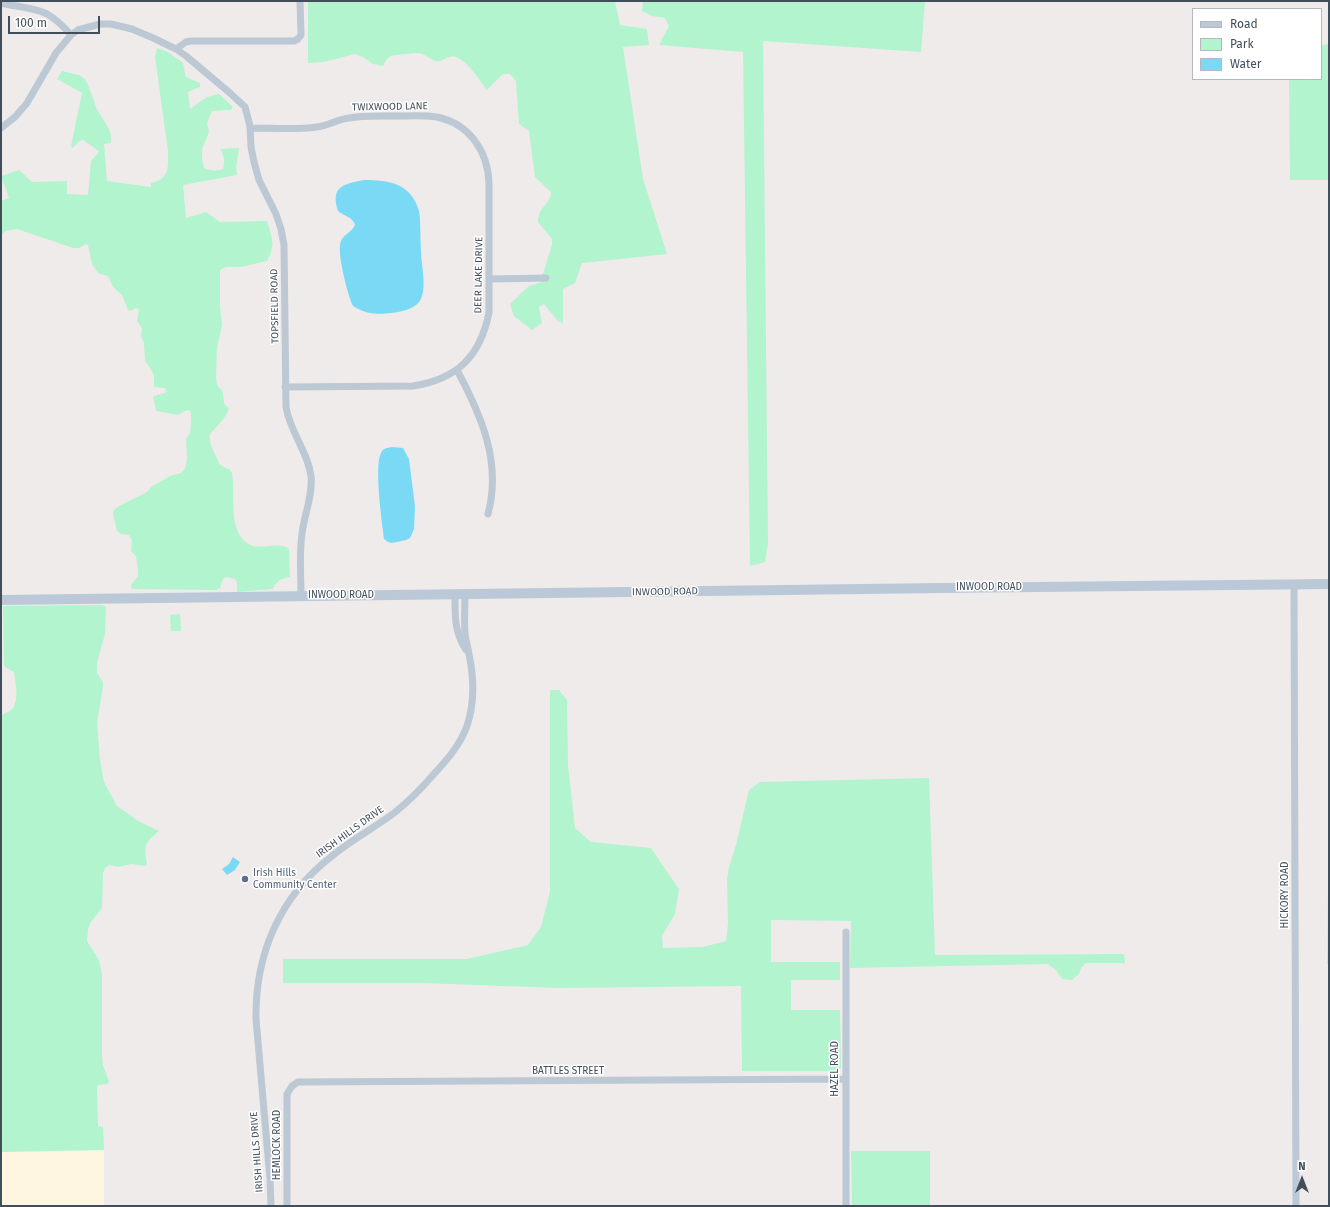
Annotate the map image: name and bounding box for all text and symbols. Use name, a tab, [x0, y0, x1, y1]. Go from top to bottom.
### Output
scale bar	[10, 8, 102, 34]
legend	[1192, 8, 1322, 80]
text: 100 m	[15, 16, 47, 30]
text: Road	[1230, 17, 1258, 31]
text: Park	[1230, 37, 1254, 51]
text: Water	[1230, 57, 1261, 71]
street label: TWIXWOOD LANE	[352, 100, 428, 114]
street label: DEER LAKE DRIVE	[472, 237, 486, 313]
street label: TOPSFIELD ROAD	[268, 268, 282, 344]
street label: INWOOD ROAD	[956, 581, 1022, 593]
street label: INWOOD ROAD	[632, 585, 698, 599]
street label: INWOOD ROAD	[308, 589, 374, 601]
street label: IRISH HILLS DRIVE	[314, 803, 386, 861]
street label: HICKORY ROAD	[1279, 862, 1291, 928]
place label: Irish Hills Community Center	[253, 867, 336, 890]
marker: Irish Hills Community Center	[240, 874, 250, 884]
street label: HAZEL ROAD	[829, 1041, 841, 1097]
street label: BATTLES STREET	[532, 1065, 604, 1077]
street label: HEMLOCK ROAD	[271, 1110, 283, 1180]
street label: IRISH HILLS DRIVE	[248, 1111, 266, 1193]
north arrow	[1282, 1159, 1322, 1199]
text: N	[1298, 1160, 1306, 1173]

